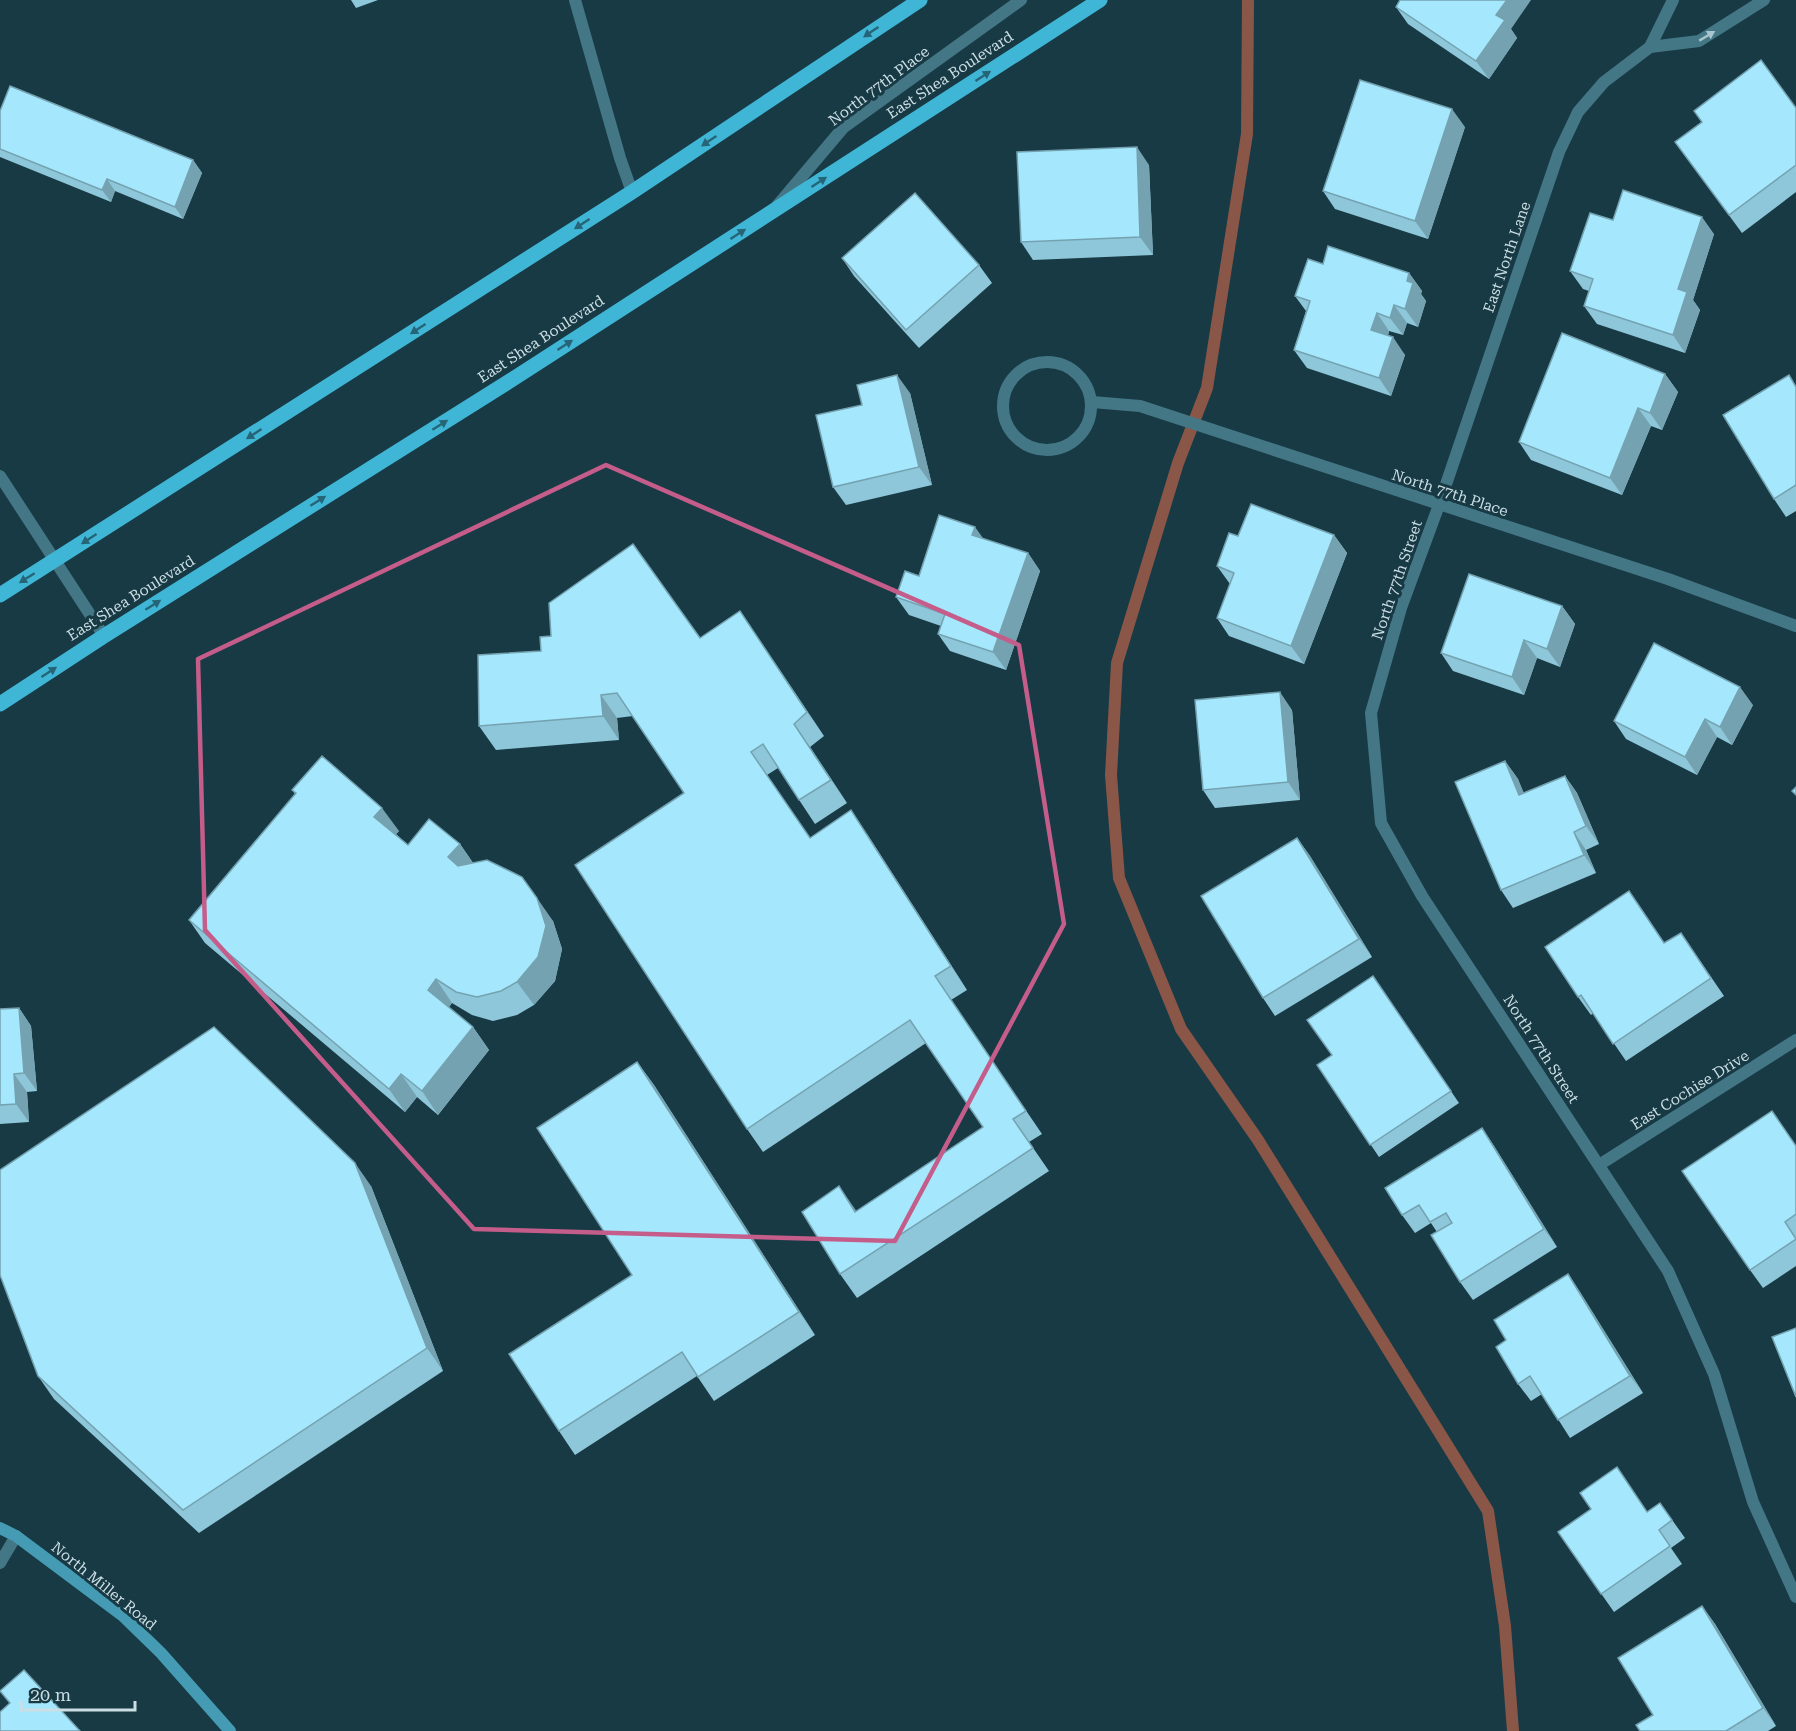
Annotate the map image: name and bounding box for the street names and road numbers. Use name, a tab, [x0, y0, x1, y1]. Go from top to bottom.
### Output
street label: East Shea Boulevard	[883, 27, 1017, 123]
street label: North 77th Place	[825, 42, 933, 130]
street label: East North Lane	[1480, 199, 1534, 315]
street label: East Shea Boulevard	[474, 291, 608, 387]
street label: North 77th Place	[1390, 466, 1510, 520]
street label: North 77th Street	[1368, 517, 1426, 642]
street label: East Shea Boulevard	[64, 551, 198, 645]
street label: North 77th Street	[1499, 991, 1583, 1107]
street label: East Cochise Drive	[1628, 1046, 1752, 1134]
street label: North Miller Road	[48, 1538, 160, 1634]

